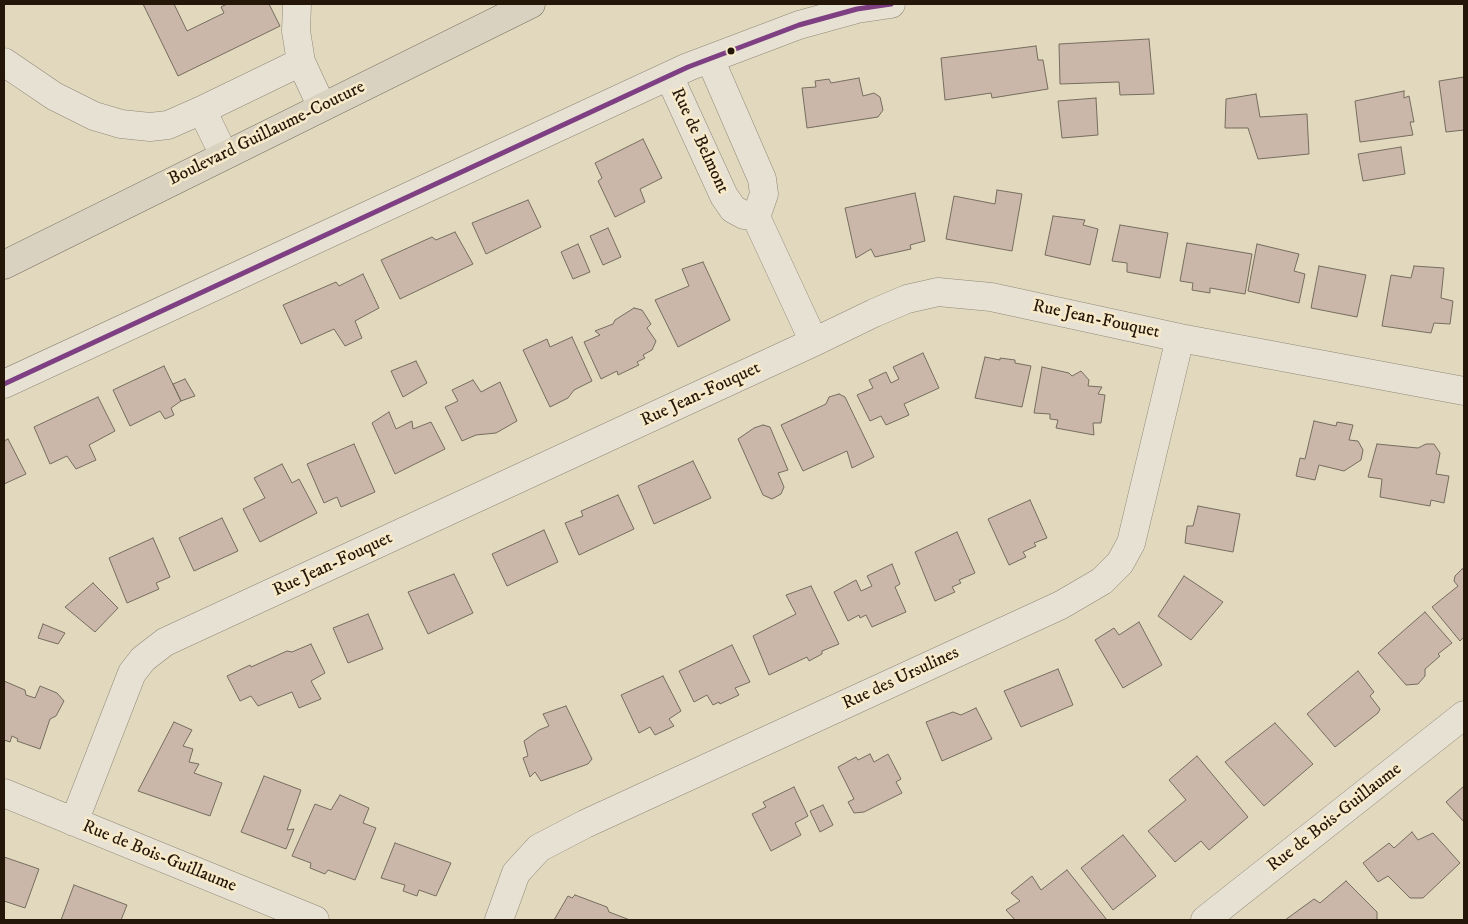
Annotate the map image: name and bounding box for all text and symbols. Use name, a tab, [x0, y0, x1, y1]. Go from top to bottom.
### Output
unlabelled marker	[726, 46, 736, 56]
street label: Boulevard Guillaume-Couture	[165, 77, 369, 191]
street label: Rue de Belmont	[665, 85, 733, 197]
street label: Rue Jean-Fouquet	[1031, 296, 1161, 344]
street label: Rue Jean-Fouquet	[638, 358, 764, 432]
street label: Rue Jean-Fouquet	[270, 528, 396, 602]
street label: Rue des Ursulines	[839, 643, 963, 715]
street label: Rue de Bois-Guillaume	[1264, 759, 1406, 877]
street label: Rue de Bois-Guillaume	[79, 816, 239, 898]

